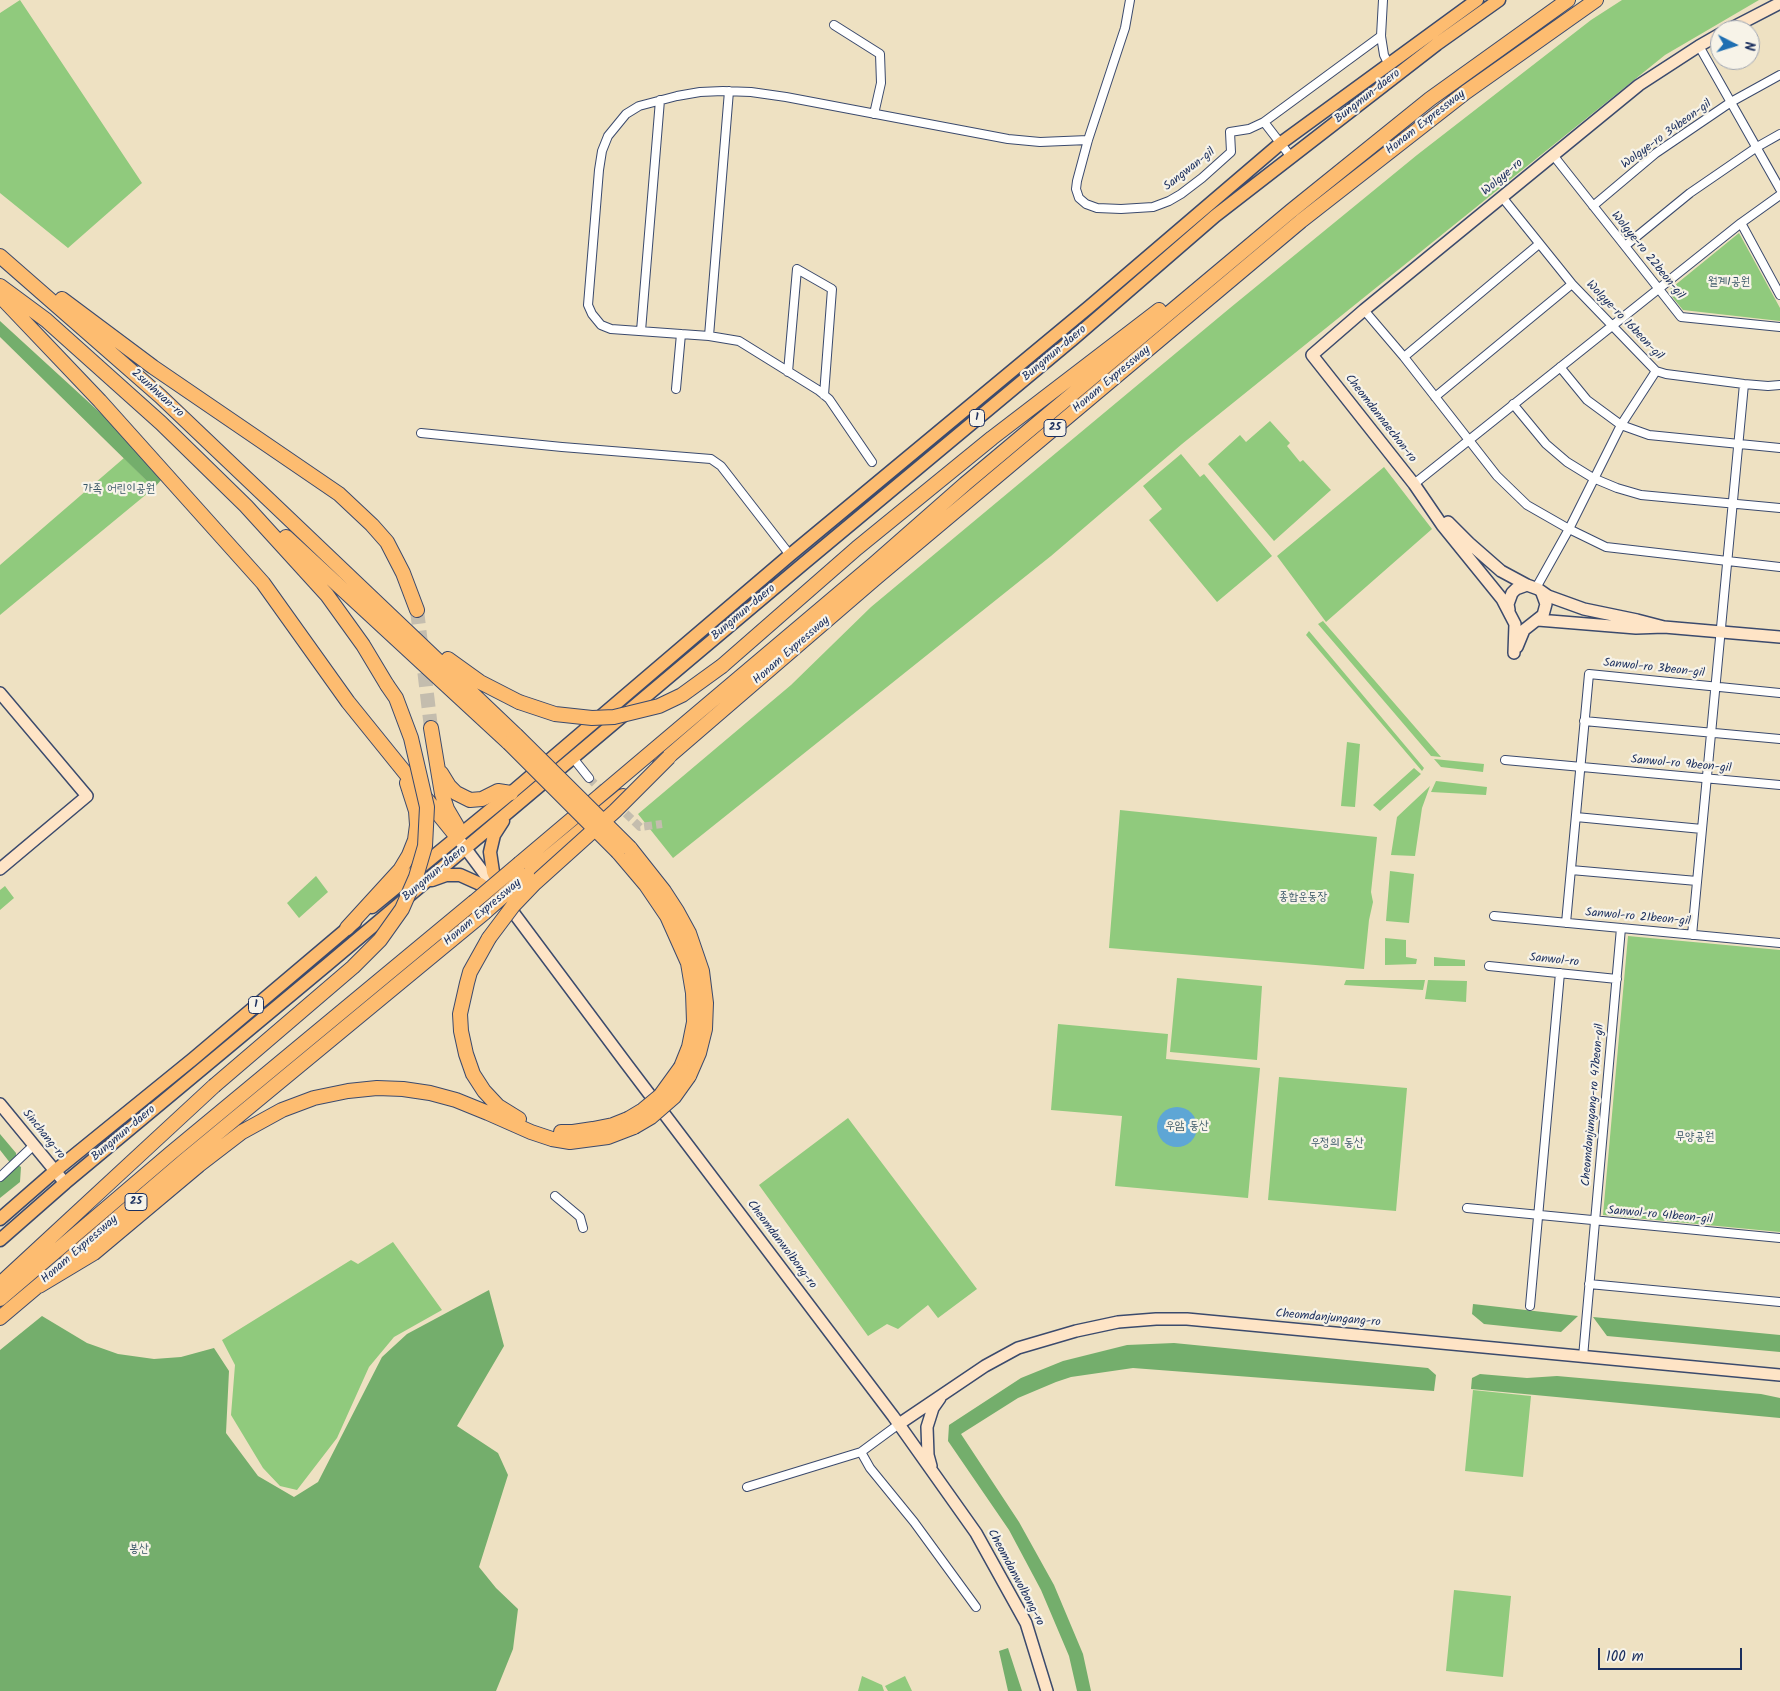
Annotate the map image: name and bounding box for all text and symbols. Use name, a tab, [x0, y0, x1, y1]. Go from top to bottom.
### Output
north arrow	[1710, 20, 1760, 70]
text: N	[1738, 41, 1760, 52]
street label: Bungmun-daero	[1332, 67, 1404, 127]
street label: Honam Expressway	[1383, 88, 1469, 158]
street label: Wolgye-ro 34beon-gil	[1619, 97, 1715, 173]
street label: Sangwan-gil	[1161, 145, 1219, 195]
street label: Wolgye-ro	[1479, 157, 1527, 199]
street label: Wolgye-ro 22beon-gil	[1607, 209, 1687, 303]
park label: 월계1공원	[1708, 276, 1750, 290]
street label: Wolgye-ro 16beon-gil	[1582, 278, 1666, 364]
street label: Bungmun-daero	[1020, 323, 1090, 385]
street label: Honam Expressway	[1070, 343, 1154, 417]
street label: 2sunhwan-ro	[128, 367, 186, 421]
street label: Cheomdannaechon-ro	[1341, 372, 1419, 466]
road number: 1	[970, 409, 984, 426]
road number: 25	[1044, 419, 1066, 436]
park label: 가족 어린이공원	[83, 483, 155, 497]
street label: Bungmun-daero	[709, 582, 779, 644]
street label: Honam Expressway	[751, 614, 833, 688]
street label: Sanwol-ro 3beon-gil	[1603, 657, 1705, 681]
street label: Sanwol-ro 9beon-gil	[1630, 753, 1732, 777]
street label: Bungmun-daero	[400, 843, 470, 905]
street label: Honam Expressway	[441, 876, 525, 950]
park label: 종합운동장	[1279, 891, 1327, 905]
street label: Sanwol-ro 21beon-gil	[1585, 906, 1691, 930]
street label: Sanwol-ro	[1529, 951, 1579, 971]
road number: 1	[248, 996, 264, 1014]
street label: Cheomdanjungang-ro 47beon-gil	[1580, 1023, 1608, 1187]
street label: Bungmun-daero	[89, 1103, 159, 1165]
street label: Sinchang-ro	[19, 1107, 67, 1163]
park label: 우암 동산	[1165, 1120, 1209, 1134]
park label: 무양공원	[1676, 1131, 1714, 1145]
park label: 우정의 동산	[1310, 1137, 1364, 1151]
road number: 25	[125, 1194, 147, 1210]
street label: Cheomdanwolbong-ro	[743, 1198, 819, 1292]
street label: Sanwol-ro 41beon-gil	[1607, 1204, 1713, 1228]
street label: Honam Expressway	[39, 1213, 121, 1287]
street label: Cheomdanjungang-ro	[1275, 1307, 1381, 1331]
street label: Cheomdanwolbong-ro	[983, 1527, 1047, 1629]
park label: 봉산	[129, 1543, 149, 1557]
scale bar	[1600, 1638, 1744, 1670]
text: 100 m	[1606, 1645, 1644, 1669]

